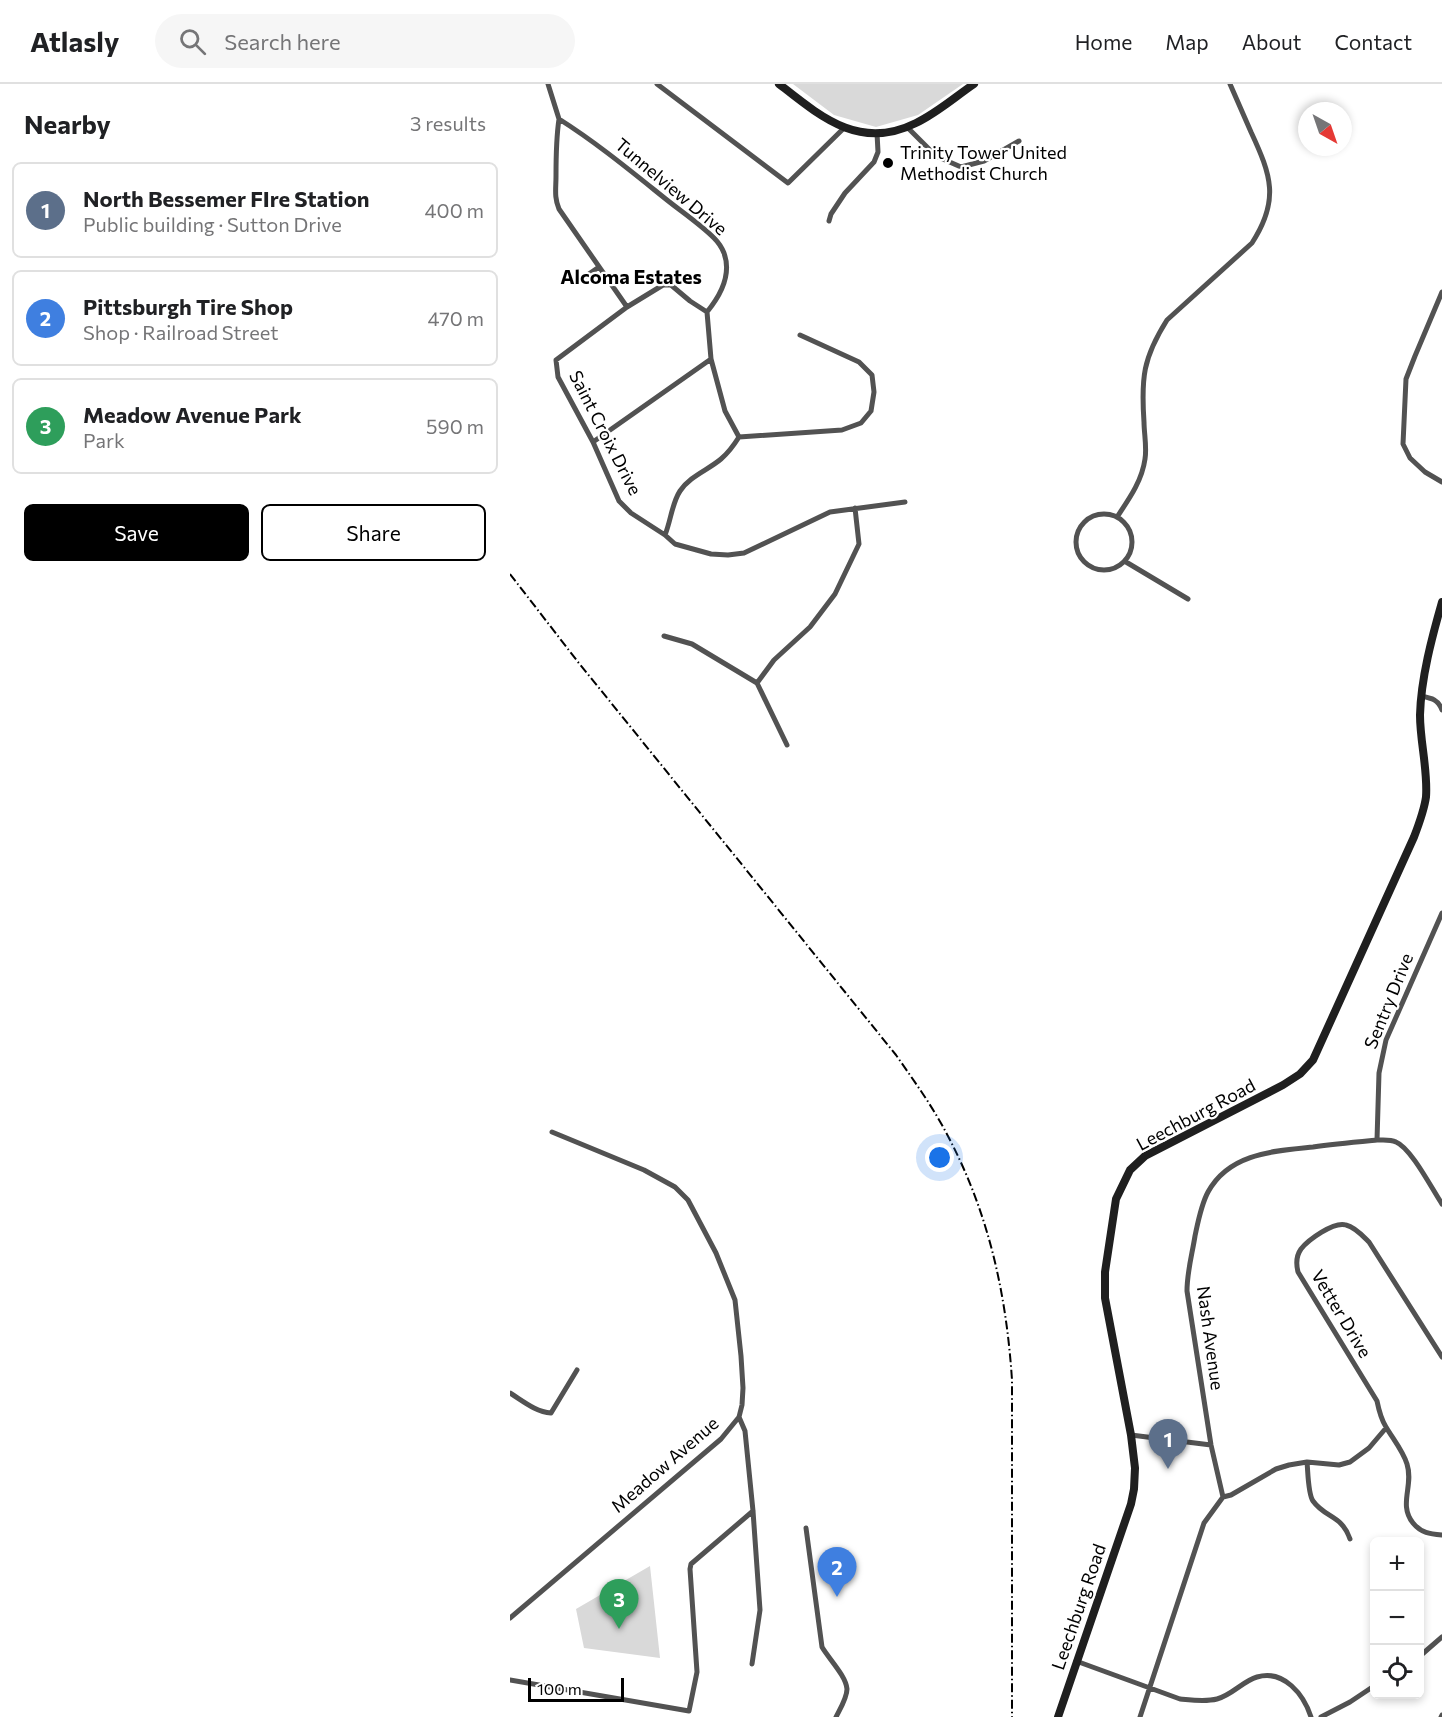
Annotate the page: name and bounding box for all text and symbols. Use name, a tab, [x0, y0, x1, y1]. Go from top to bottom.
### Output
search box	[155, 14, 575, 68]
text: Atlasly	[30, 24, 119, 58]
icon: search	[176, 25, 209, 58]
text: Search here	[224, 28, 341, 55]
text: Home	[1075, 29, 1132, 54]
text: Map	[1165, 29, 1209, 54]
text: About	[1242, 29, 1301, 54]
text: Contact	[1334, 29, 1412, 54]
north arrow	[1298, 102, 1352, 156]
text: Nearby	[24, 108, 111, 139]
text: 3 results	[410, 111, 486, 135]
street label: Tunnelview Drive	[611, 133, 732, 239]
place label: Trinity Tower United Methodist Church	[900, 141, 1067, 184]
marker: Trinity Tower United Methodist Church	[881, 156, 895, 170]
text: North Bessemer FIre Station	[83, 185, 370, 212]
text: 1	[41, 198, 50, 222]
text: 400 m	[425, 198, 484, 222]
text: Public building · Sutton Drive	[83, 212, 342, 236]
district label: Alcoma Estates	[560, 264, 702, 288]
text: Pittsburgh Tire Shop	[83, 293, 293, 320]
text: 2	[40, 306, 51, 330]
text: 470 m	[428, 306, 484, 330]
text: Shop · Railroad Street	[83, 320, 278, 344]
street label: Saint Croix Drive	[565, 367, 647, 499]
text: Meadow Avenue Park	[83, 401, 302, 428]
text: 3	[40, 414, 51, 438]
text: 590 m	[426, 414, 484, 438]
text: Park	[83, 428, 125, 452]
button: Save	[24, 504, 249, 561]
button: Share	[261, 504, 486, 561]
street label: Sentry Drive	[1359, 950, 1417, 1052]
street label: Leechburg Road	[1132, 1074, 1259, 1155]
your location	[925, 1143, 954, 1172]
street label: Vetter Drive	[1307, 1266, 1377, 1361]
street label: Nash Avenue	[1193, 1284, 1229, 1391]
street label: Meadow Avenue	[606, 1412, 722, 1517]
pin: 1	[1148, 1420, 1188, 1469]
map controls	[1370, 1537, 1424, 1699]
button: +	[1370, 1537, 1424, 1591]
street label: Leechburg Road	[1046, 1541, 1110, 1672]
pin: 2	[818, 1548, 856, 1597]
pin: 3	[600, 1580, 638, 1629]
button: −	[1370, 1591, 1424, 1645]
button: locate	[1370, 1645, 1424, 1699]
scale bar	[528, 1675, 624, 1702]
text: 100 m	[537, 1679, 582, 1698]

